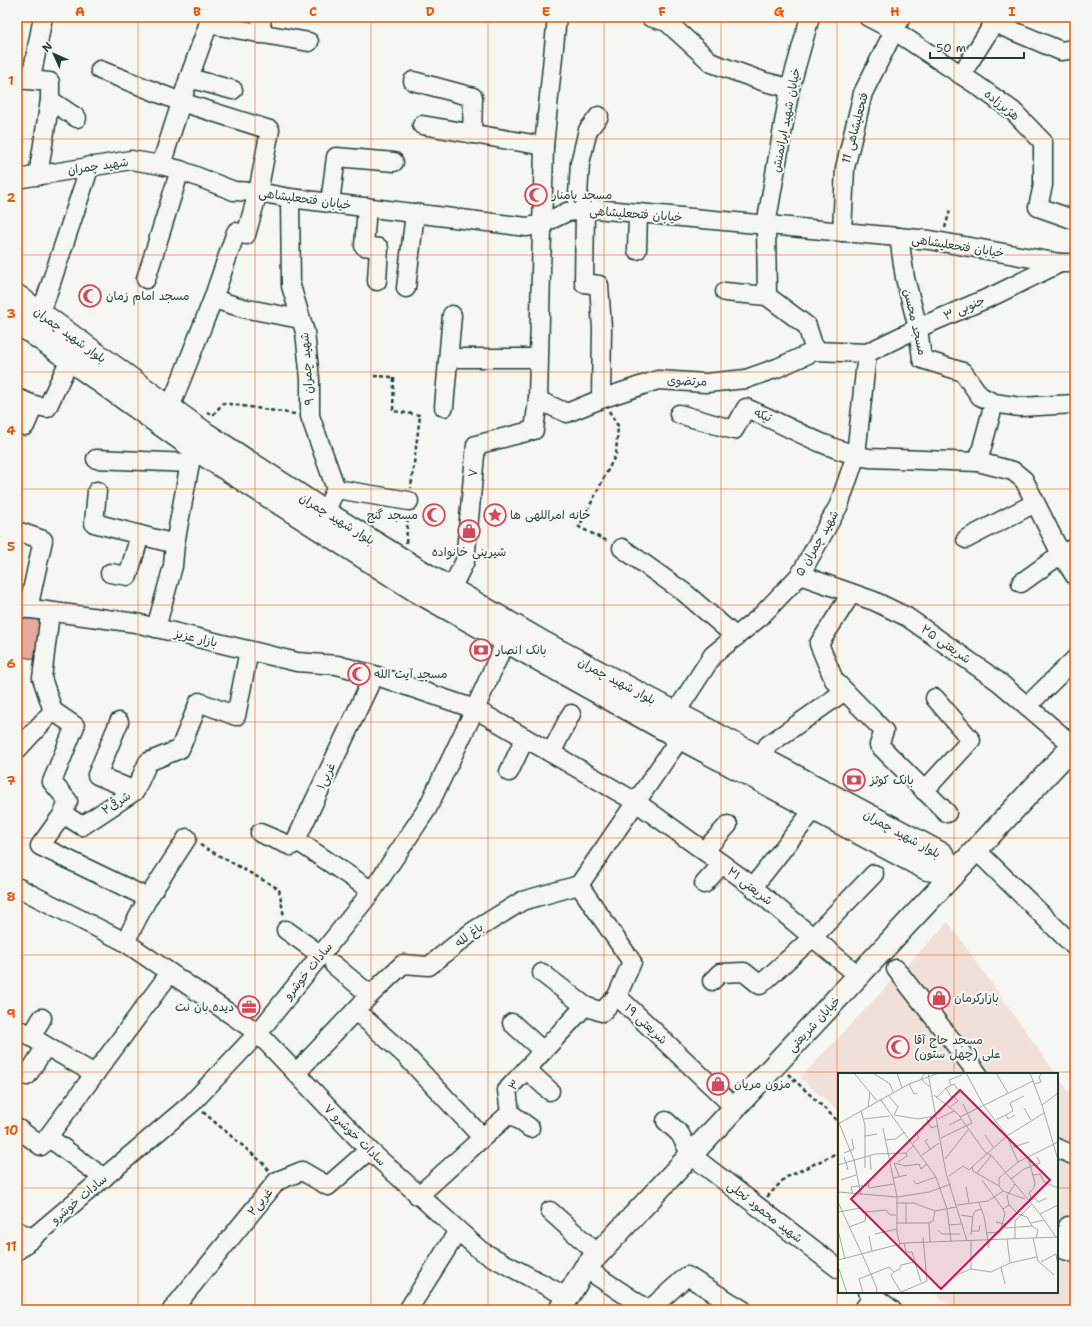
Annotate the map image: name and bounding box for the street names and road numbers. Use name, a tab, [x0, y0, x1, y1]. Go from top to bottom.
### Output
street label: خیابان شهید ایرانمنش	[768, 66, 804, 174]
street label: هژبرزاده	[981, 86, 1023, 124]
street label: فتحعلیشاهی 11	[838, 91, 872, 165]
street label: شهید چمران	[67, 154, 129, 178]
street label: خیابان فتحعلیشاهی	[258, 185, 352, 213]
street label: خیابان فتحعلیشاهی	[589, 203, 683, 225]
street label: خیابان فتحعلیشاهی	[911, 231, 1005, 261]
street label: مسجد محسن	[900, 287, 930, 357]
street label: ۳ جنوبی	[941, 292, 987, 324]
street label: بلوار شهید چمران	[31, 303, 109, 367]
street label: شهید چمران ۹	[296, 332, 318, 406]
street label: مرتضوی	[666, 372, 708, 390]
street label: تیکه	[752, 404, 775, 426]
street label: ۷	[465, 468, 481, 478]
street label: بلوار شهید چمران	[296, 490, 378, 548]
street label: شهید چمران ۵	[792, 507, 842, 579]
street label: شریعتی ۲۵	[918, 621, 974, 667]
street label: بازار عزیز	[172, 625, 219, 651]
street label: بلوار شهید چمران	[575, 654, 659, 708]
street label: غربی۱	[313, 760, 339, 792]
street label: شرقی۲	[98, 788, 134, 818]
street label: بلوار شهید چمران	[861, 806, 943, 862]
street label: شریعتی ۲۱	[724, 863, 776, 909]
street label: باغ لله	[452, 919, 487, 952]
street label: سادات خوشرو	[279, 939, 336, 1004]
street label: خیابان شریعتی	[784, 993, 844, 1055]
street label: شریعتی ۱۹	[621, 1000, 671, 1048]
street label: ۳	[505, 1076, 523, 1094]
street label: سادات خوشرو ۷	[321, 1101, 389, 1169]
street label: سادات خوشرو	[47, 1171, 111, 1228]
street label: شهید محمود تجلی	[724, 1178, 806, 1246]
street label: غربی۲	[244, 1185, 276, 1219]

